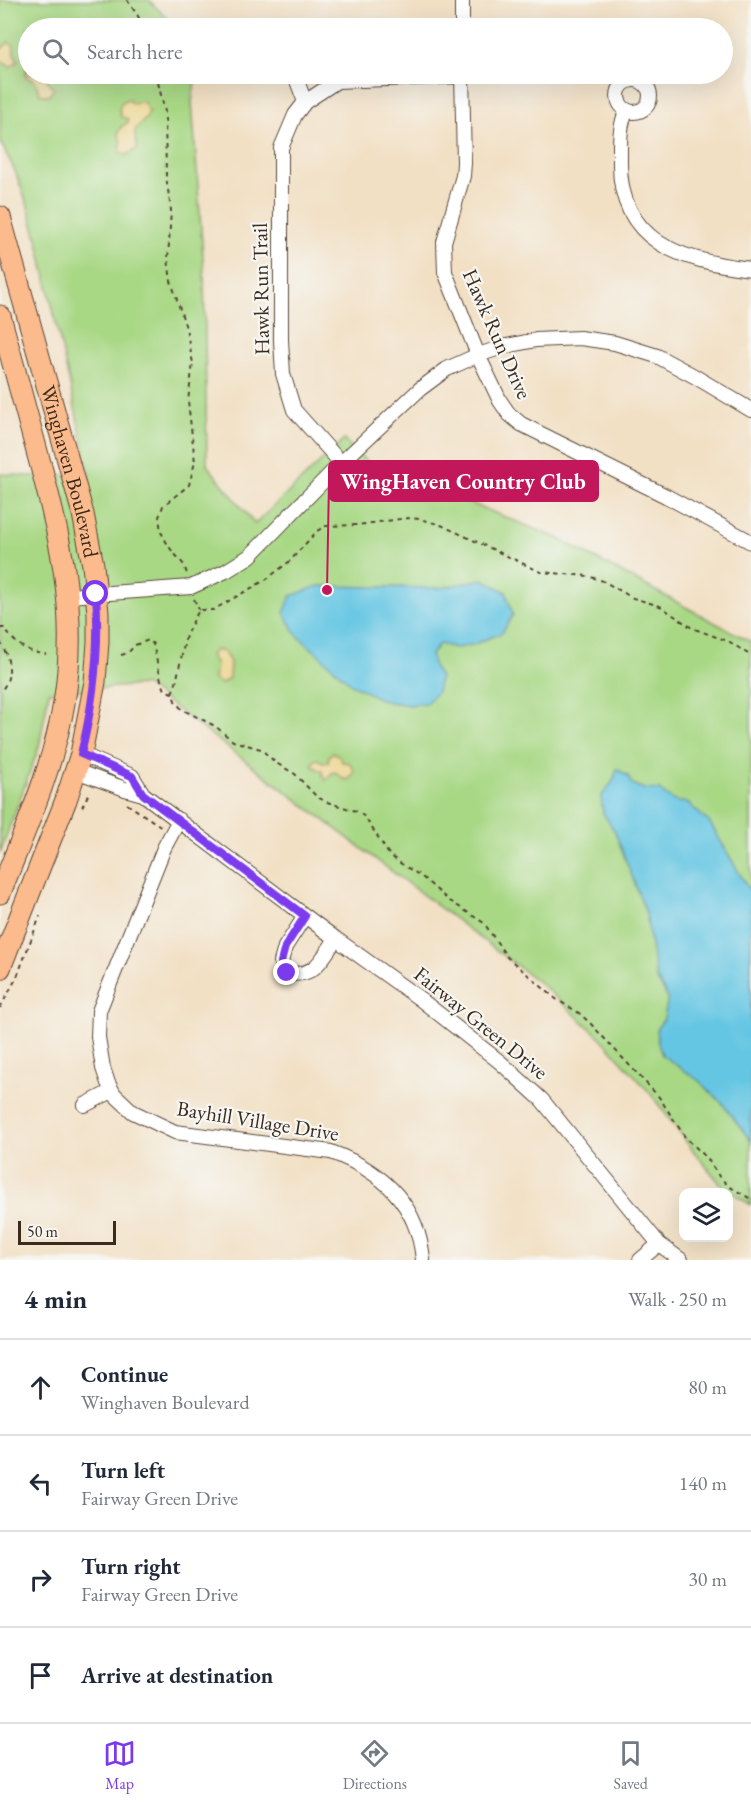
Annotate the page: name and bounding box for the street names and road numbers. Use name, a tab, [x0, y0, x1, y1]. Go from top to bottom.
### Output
street label: Hawk Run Trail	[246, 223, 275, 355]
street label: Hawk Run Drive	[457, 265, 538, 403]
street label: Winghaven Boulevard	[35, 382, 105, 560]
street label: Fairway Green Drive	[409, 960, 554, 1085]
street label: Bayhill Village Drive	[175, 1094, 341, 1147]

